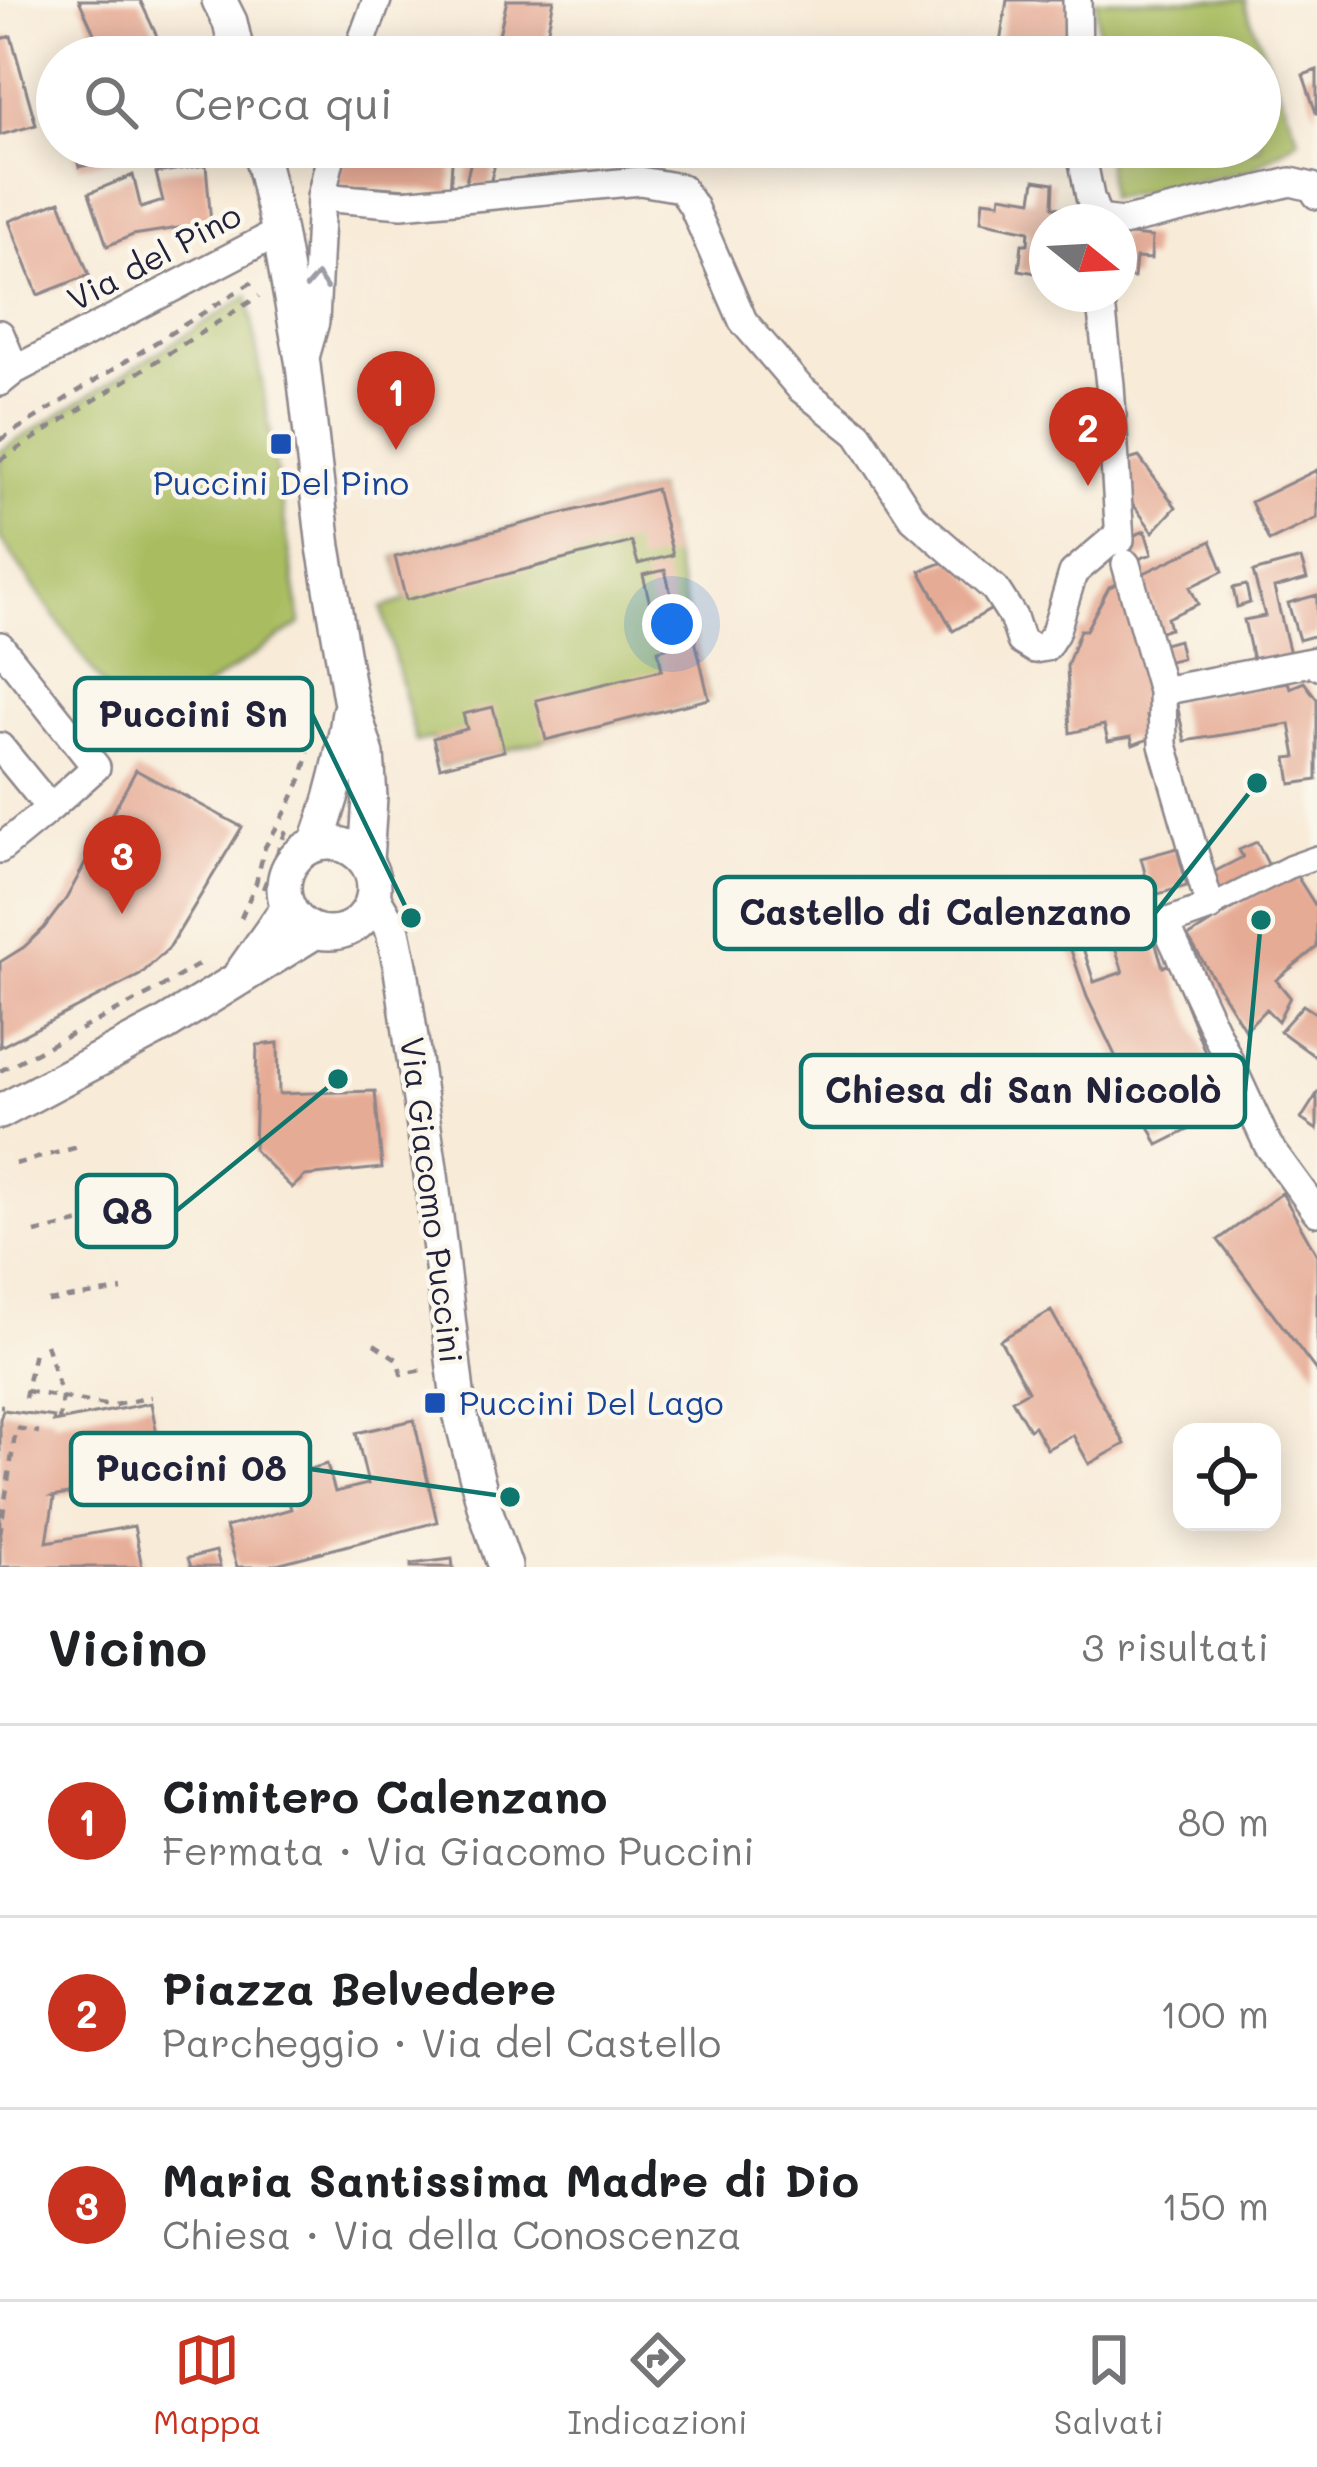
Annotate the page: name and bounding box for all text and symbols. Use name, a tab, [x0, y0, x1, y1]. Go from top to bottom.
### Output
search box	[36, 36, 1281, 168]
icon: search	[78, 69, 144, 135]
text: Cerca qui	[174, 73, 393, 131]
street label: Via del Pino	[59, 192, 248, 319]
north arrow	[1029, 204, 1137, 312]
one-way arrow	[304, 272, 330, 291]
pin: 1	[357, 351, 435, 450]
pin: 2	[1049, 387, 1127, 486]
marker: Puccini Del Pino	[268, 431, 294, 457]
place label: Puccini Del Pino	[153, 460, 409, 503]
your location	[642, 594, 702, 654]
callout: Puccini Sn	[75, 678, 312, 750]
text: Puccini Sn	[98, 689, 288, 736]
pin: 3	[83, 815, 161, 914]
callout: Castello di Calenzano	[715, 877, 1155, 949]
text: Castello di Calenzano	[739, 887, 1131, 934]
street label: Via Giacomo Puccini	[392, 1034, 475, 1365]
callout: Chiesa di San Niccolò	[801, 1055, 1245, 1127]
text: Chiesa di San Niccolò	[825, 1065, 1221, 1112]
callout: Q8	[77, 1175, 176, 1247]
text: Q8	[101, 1186, 153, 1233]
place label: Puccini Del Lago	[459, 1380, 724, 1423]
marker: Puccini Del Lago	[422, 1390, 448, 1416]
map controls	[1173, 1423, 1281, 1531]
button: locate	[1173, 1423, 1281, 1531]
callout: Puccini 08	[71, 1433, 310, 1505]
text: Puccini 08	[95, 1443, 287, 1490]
text: Vicino	[48, 1612, 207, 1679]
text: 3 risultati	[1082, 1620, 1269, 1671]
text: Cimitero Calenzano	[162, 1766, 607, 1824]
text: 1	[78, 1795, 96, 1846]
text: 80 m	[1178, 1795, 1269, 1846]
text: Fermata · Via Giacomo Puccini	[162, 1824, 755, 1875]
text: Piazza Belvedere	[162, 1958, 556, 2016]
text: 2	[76, 1987, 98, 2038]
text: 100 m	[1160, 1987, 1269, 2038]
text: Parcheggio · Via del Castello	[162, 2016, 721, 2067]
text: Maria Santissima Madre di Dio	[162, 2150, 859, 2208]
text: 3	[75, 2179, 99, 2230]
text: 150 m	[1161, 2179, 1269, 2230]
text: Chiesa · Via della Conoscenza	[162, 2208, 741, 2259]
tab: Mappa	[153, 2327, 261, 2442]
tab: Indicazioni	[567, 2327, 748, 2442]
tab: Salvati	[1054, 2327, 1164, 2442]

